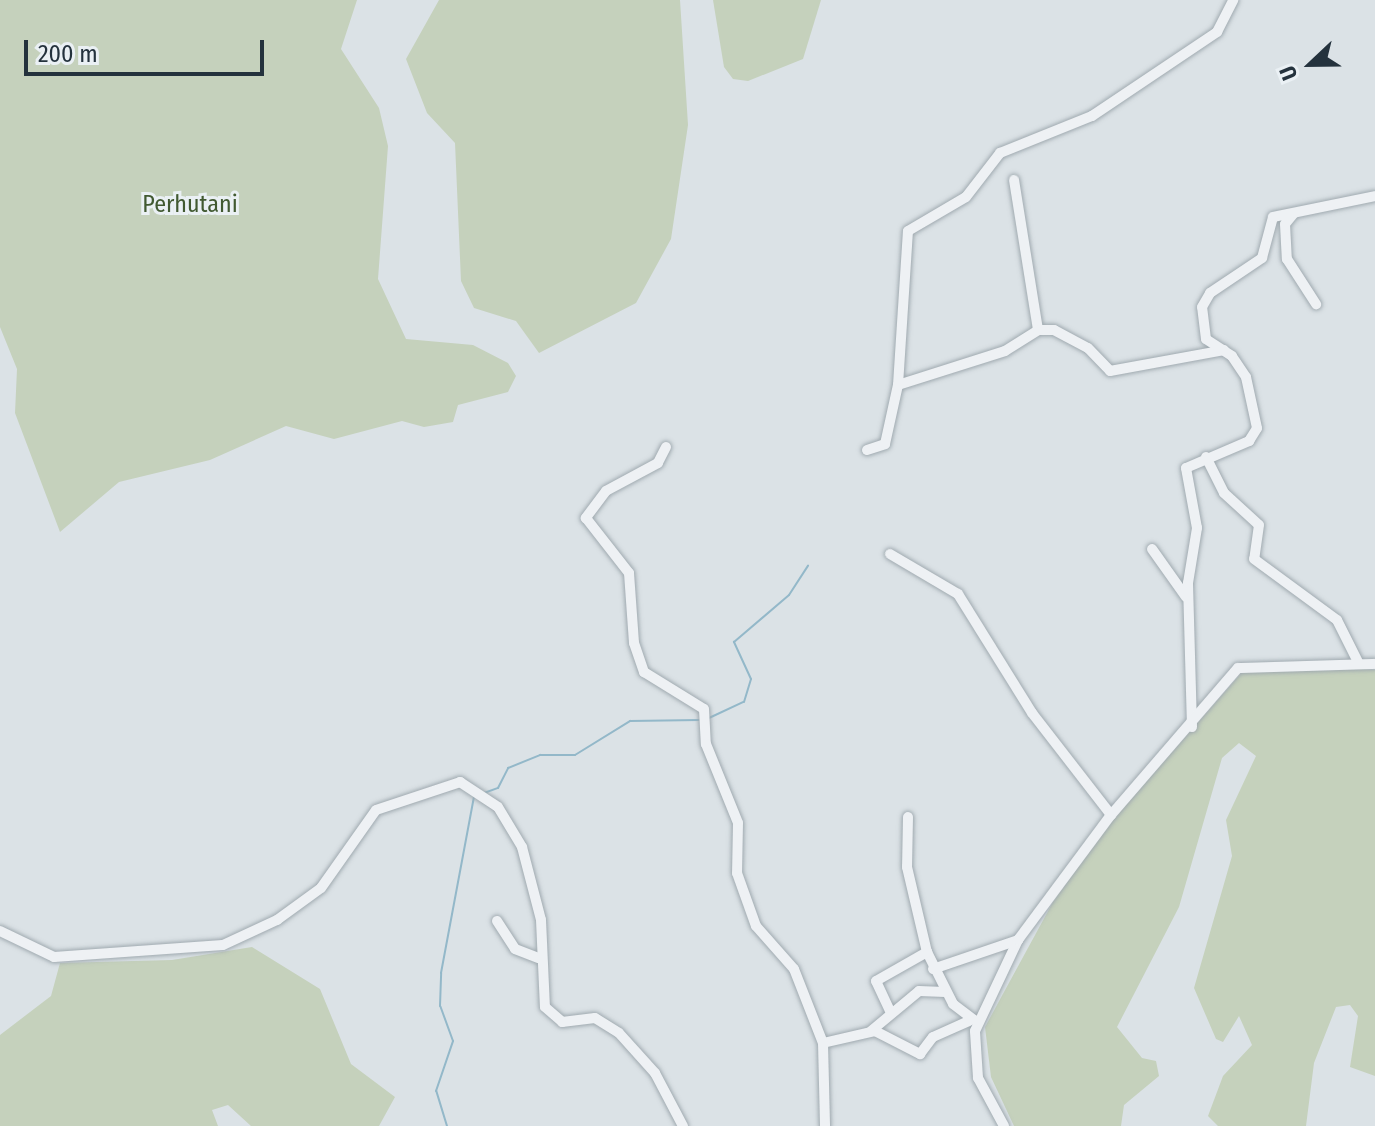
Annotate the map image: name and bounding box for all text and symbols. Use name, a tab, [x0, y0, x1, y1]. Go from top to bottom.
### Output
scale bar	[28, 24, 268, 74]
north arrow	[1271, 24, 1351, 104]
text: 200 m	[38, 40, 98, 68]
text: U	[1273, 62, 1303, 84]
park label: Perhutani	[142, 191, 238, 219]

